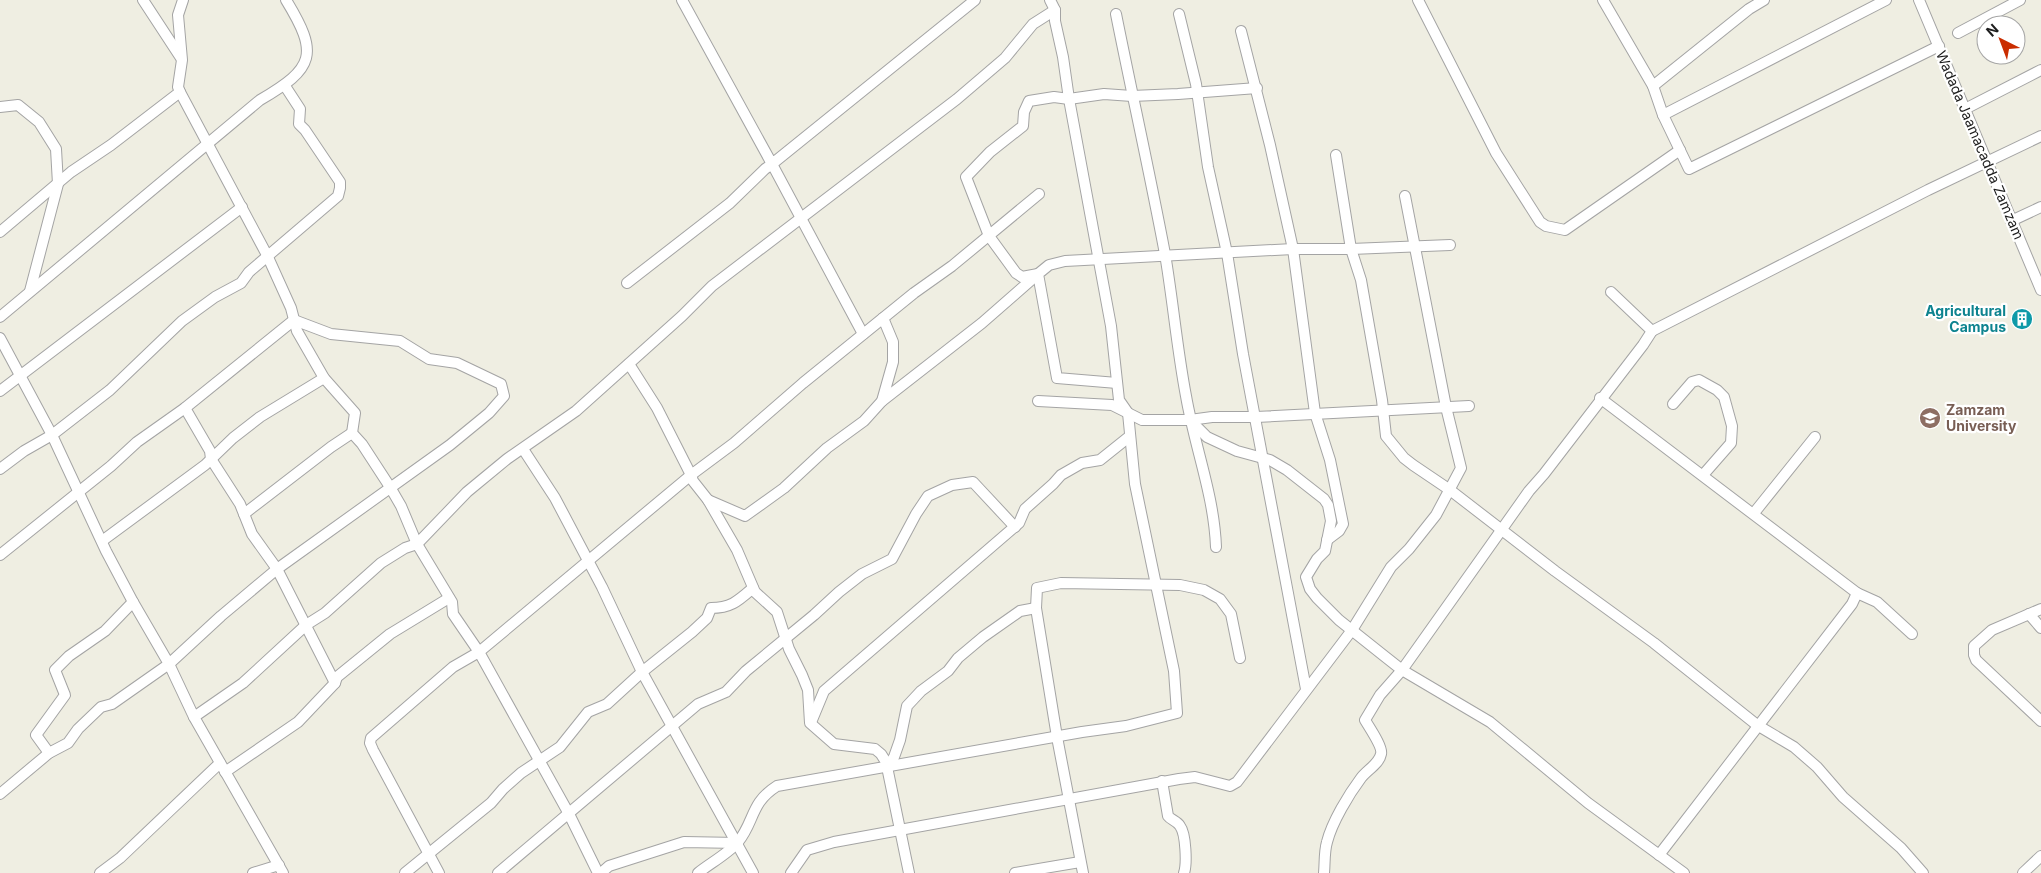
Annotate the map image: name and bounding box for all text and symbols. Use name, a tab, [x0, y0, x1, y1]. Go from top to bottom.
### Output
north arrow	[1976, 15, 2026, 65]
text: N	[1982, 20, 2002, 40]
street label: Wadada Jaamacadda Zamzam	[1933, 48, 2028, 242]
place label: Agricultural Campus	[1925, 302, 2006, 335]
building icon: Agricultural Campus	[2010, 307, 2034, 331]
place label: Zamzam University	[1946, 401, 2017, 434]
school or university icon: Zamzam University	[1918, 406, 1942, 430]

